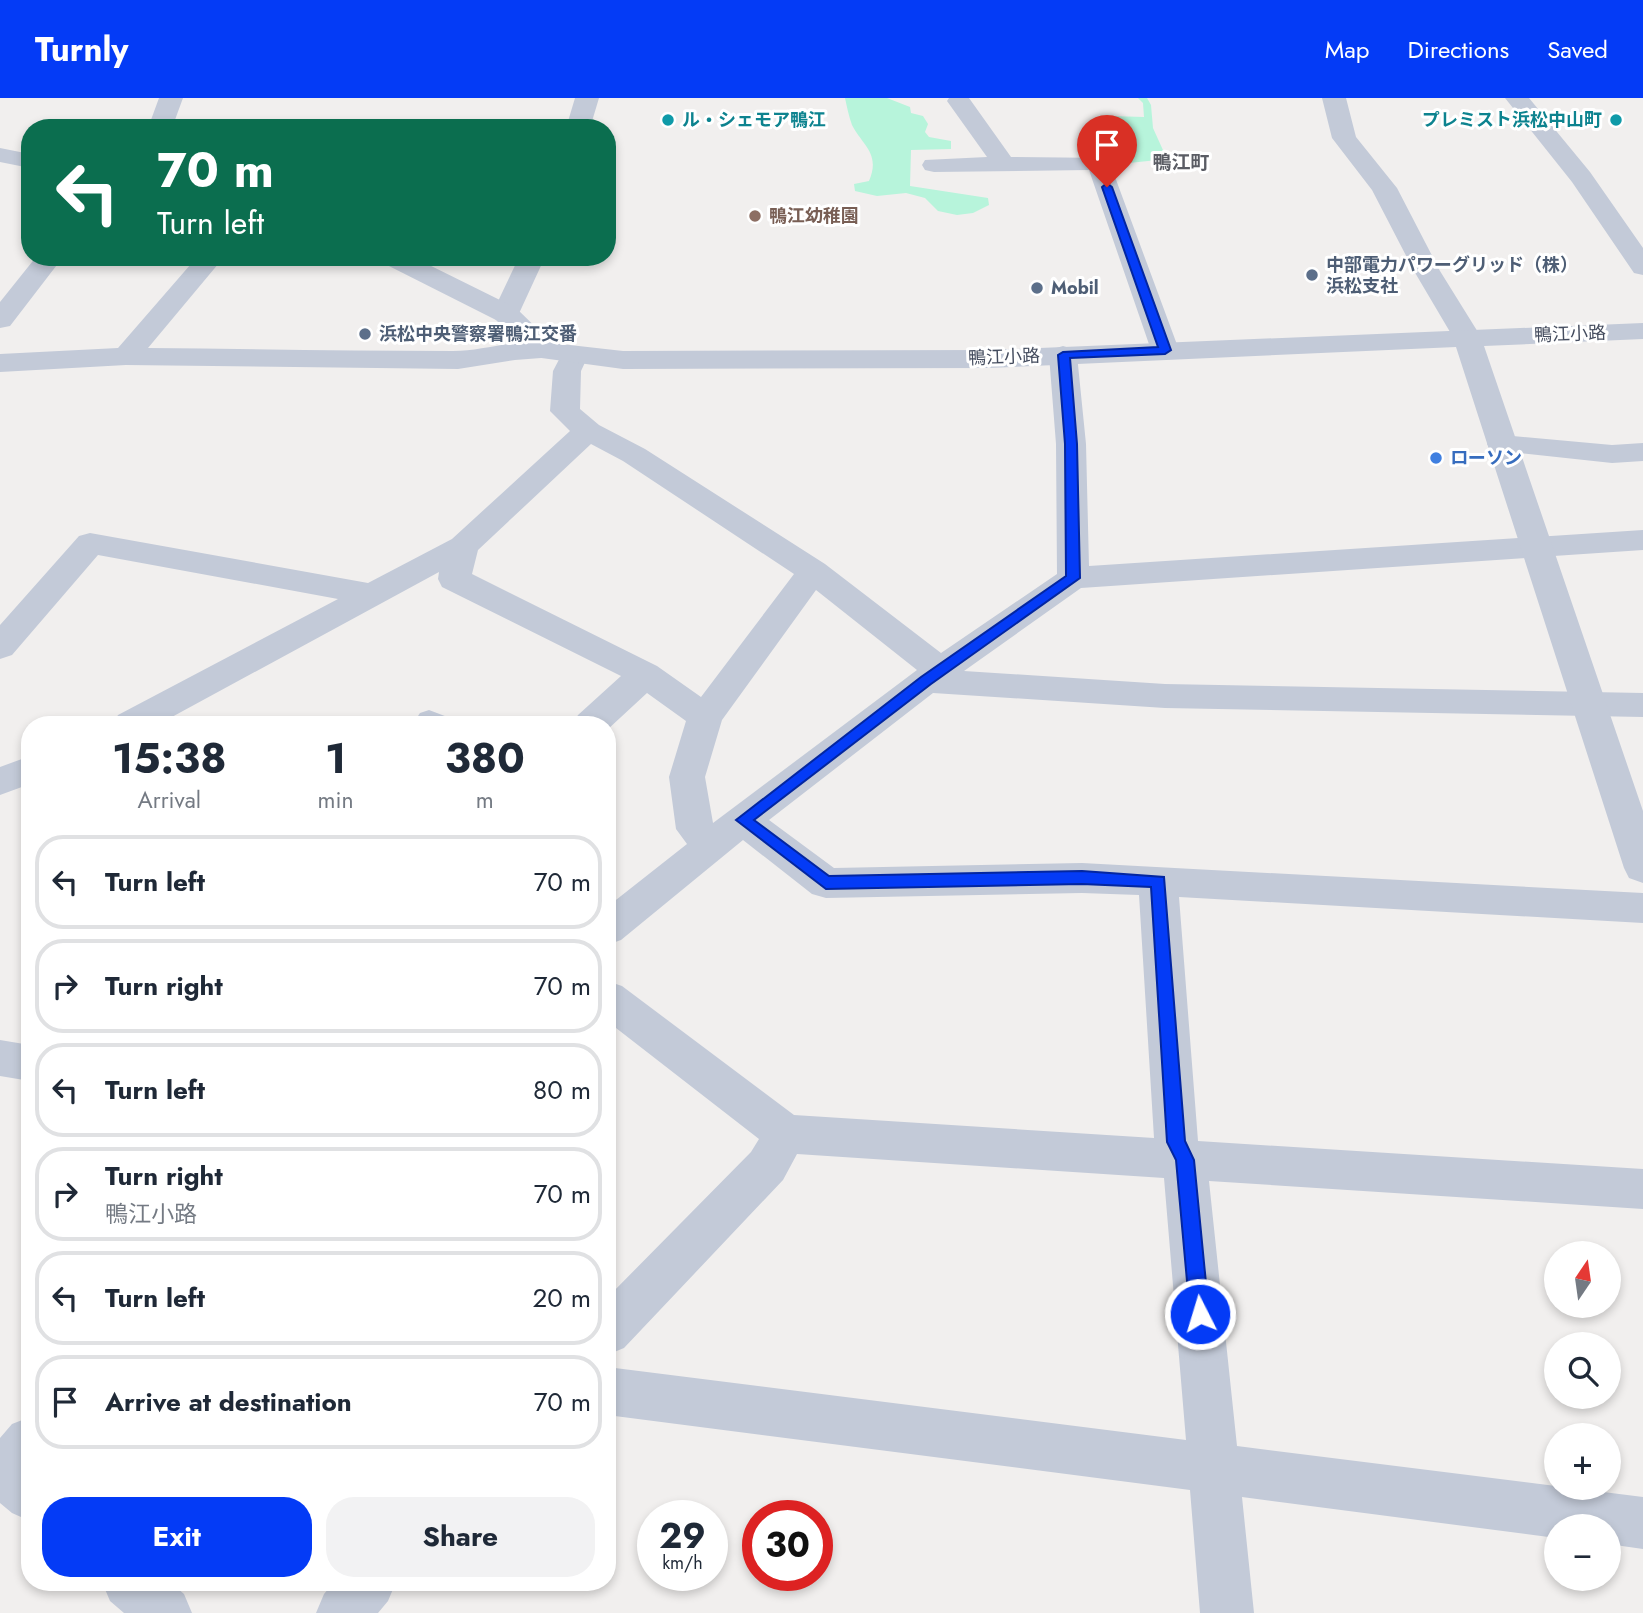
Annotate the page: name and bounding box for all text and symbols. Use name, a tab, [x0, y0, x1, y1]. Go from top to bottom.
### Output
text: Turnly	[35, 26, 129, 73]
text: Map	[1325, 32, 1370, 67]
text: Directions	[1408, 32, 1509, 67]
text: Saved	[1547, 32, 1608, 67]
place label: ル・シェモア鴨江	[682, 107, 826, 133]
place label: プレミスト浜松中山町	[1422, 107, 1602, 133]
marker: ル・シェモア鴨江	[660, 112, 676, 128]
marker: プレミスト浜松中山町	[1608, 112, 1624, 128]
pin	[1077, 115, 1137, 187]
icon: arrive	[1088, 126, 1126, 164]
text: 70 m	[157, 135, 274, 205]
icon: left	[42, 147, 133, 238]
district label: 鴨江町	[1152, 149, 1210, 176]
text: Turn left	[157, 200, 264, 246]
place label: 鴨江幼稚園	[769, 203, 859, 229]
marker: 鴨江幼稚園	[747, 208, 763, 224]
place label: 中部電力パワーグリッド（株） 浜松支社	[1326, 252, 1578, 299]
marker: 中部電力パワーグリッド（株） 浜松支社	[1304, 267, 1320, 283]
place label: Mobil	[1051, 275, 1099, 301]
marker: Mobil	[1029, 280, 1045, 296]
street label: 鴨江小路	[1534, 320, 1606, 348]
place label: 浜松中央警察署鴨江交番	[379, 321, 577, 347]
marker: 浜松中央警察署鴨江交番	[357, 326, 373, 342]
street label: 鴨江小路	[968, 343, 1040, 371]
place label: ローソン	[1450, 445, 1522, 471]
marker: ローソン	[1428, 450, 1444, 466]
text: 15:38	[112, 728, 227, 789]
text: 1	[325, 728, 346, 789]
text: 380	[445, 728, 525, 789]
text: Arrival	[138, 783, 201, 817]
text: min	[318, 783, 354, 817]
text: m	[476, 783, 494, 817]
icon: left	[46, 863, 84, 901]
text: Turn left	[105, 863, 205, 901]
text: 70 m	[534, 863, 591, 901]
icon: right	[46, 967, 84, 1005]
text: Turn right	[105, 967, 223, 1005]
text: 70 m	[534, 967, 591, 1005]
icon: left	[46, 1071, 84, 1109]
text: Turn left	[105, 1071, 205, 1109]
text: 80 m	[533, 1071, 591, 1109]
text: Turn right	[105, 1157, 223, 1195]
icon: right	[46, 1175, 84, 1213]
text: 70 m	[534, 1175, 591, 1213]
text: 鴨江小路	[105, 1197, 197, 1231]
north arrow	[1544, 1241, 1620, 1318]
map controls	[1544, 1241, 1621, 1591]
position arrow	[1163, 1277, 1237, 1351]
icon: left	[46, 1279, 84, 1317]
text: Turn left	[105, 1279, 205, 1317]
text: 20 m	[533, 1279, 591, 1317]
button: search	[1544, 1332, 1621, 1409]
icon: arrive	[46, 1383, 84, 1421]
text: Arrive at destination	[105, 1383, 352, 1421]
text: 70 m	[534, 1383, 591, 1421]
button: +	[1544, 1423, 1621, 1500]
button: Exit	[42, 1497, 312, 1577]
button: Share	[326, 1497, 595, 1577]
speed limit sign: 30	[742, 1500, 833, 1591]
text: 29	[659, 1511, 706, 1561]
button: −	[1544, 1514, 1621, 1591]
text: km/h	[662, 1550, 703, 1576]

